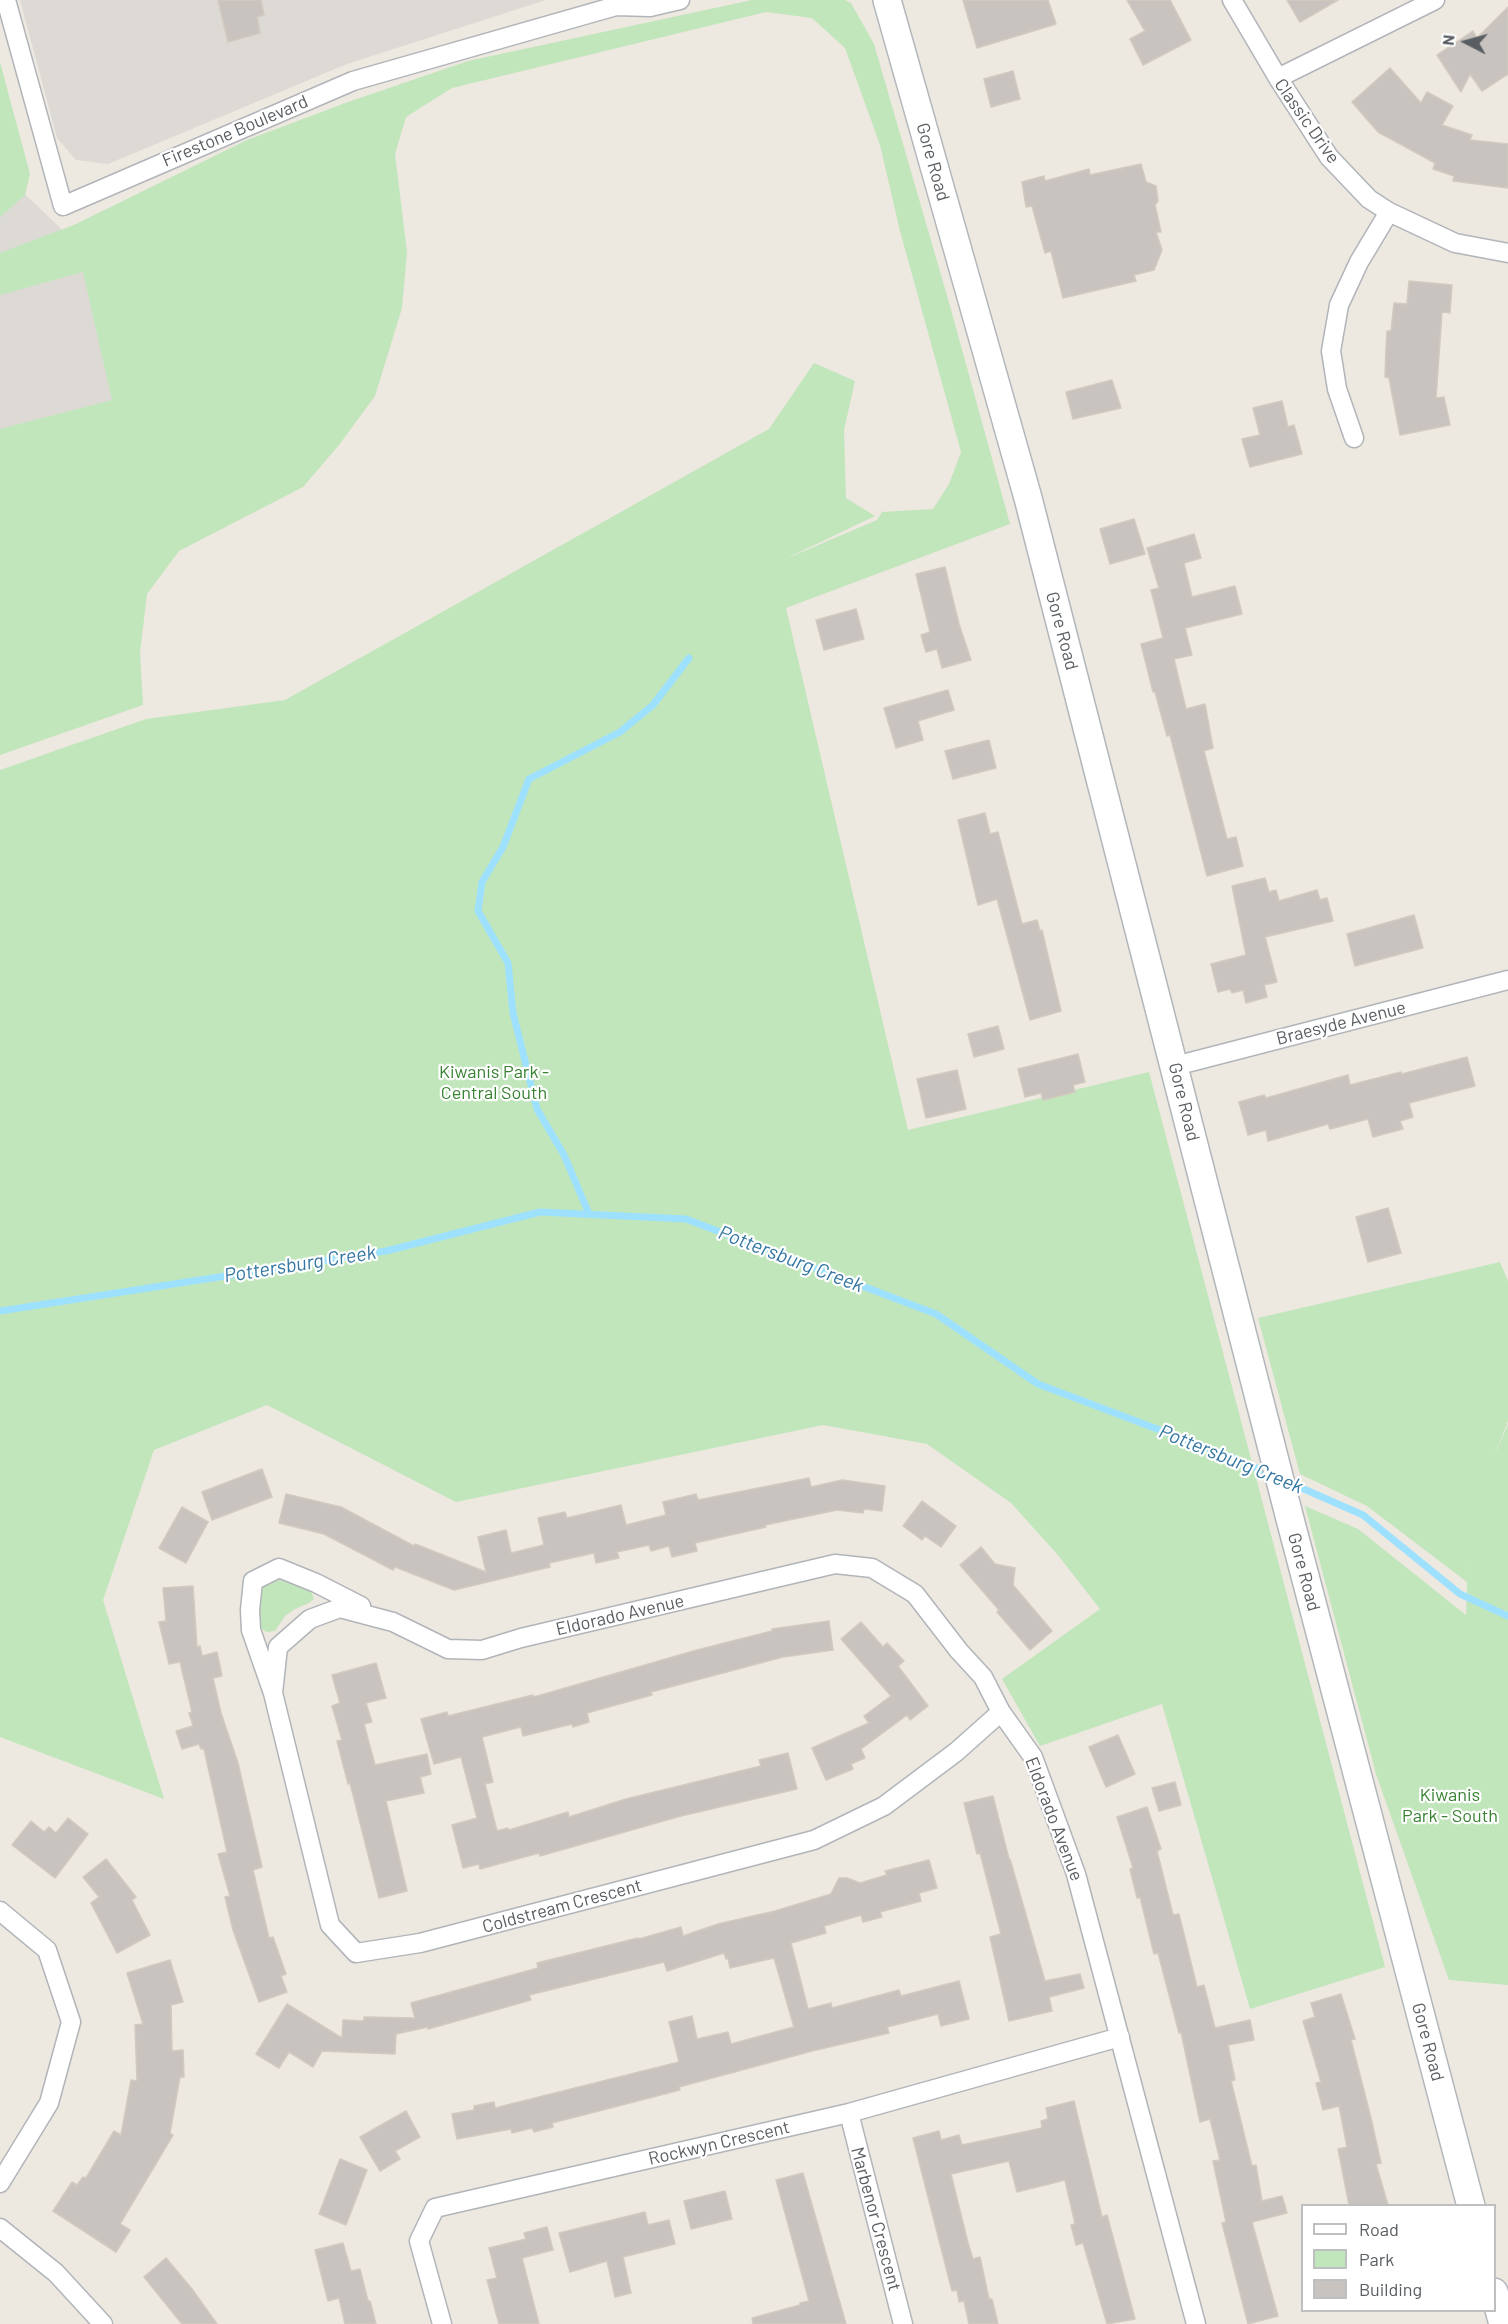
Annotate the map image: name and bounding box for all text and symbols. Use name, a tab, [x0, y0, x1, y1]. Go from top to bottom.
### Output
north arrow	[1436, 12, 1496, 72]
text: N	[1438, 34, 1458, 46]
street label: Classic Drive	[1270, 74, 1344, 168]
street label: Firestone Boulevard	[159, 91, 311, 171]
street label: Gore Road	[912, 120, 954, 204]
street label: Gore Road	[1041, 589, 1083, 673]
street label: Braesyde Avenue	[1274, 996, 1408, 1050]
street label: Gore Road	[1164, 1060, 1204, 1144]
park label: Kiwanis Park - Central South	[439, 1061, 549, 1104]
water label: Pottersburg Creek	[715, 1220, 867, 1298]
water label: Pottersburg Creek	[222, 1240, 378, 1288]
water label: Pottersburg Creek	[1155, 1419, 1307, 1499]
street label: Gore Road	[1283, 1530, 1325, 1614]
street label: Eldorado Avenue	[554, 1590, 686, 1640]
street label: Eldorado Avenue	[1020, 1754, 1088, 1884]
park label: Kiwanis Park - South	[1402, 1784, 1498, 1826]
street label: Coldstream Crescent	[480, 1874, 644, 1938]
street label: Gore Road	[1407, 2000, 1449, 2084]
street label: Rockwyn Crescent	[646, 2116, 792, 2170]
street label: Marbenor Crescent	[846, 2145, 906, 2293]
legend	[1301, 2204, 1496, 2312]
text: Road	[1359, 2218, 1399, 2240]
text: Park	[1359, 2248, 1394, 2270]
text: Building	[1359, 2278, 1422, 2300]

